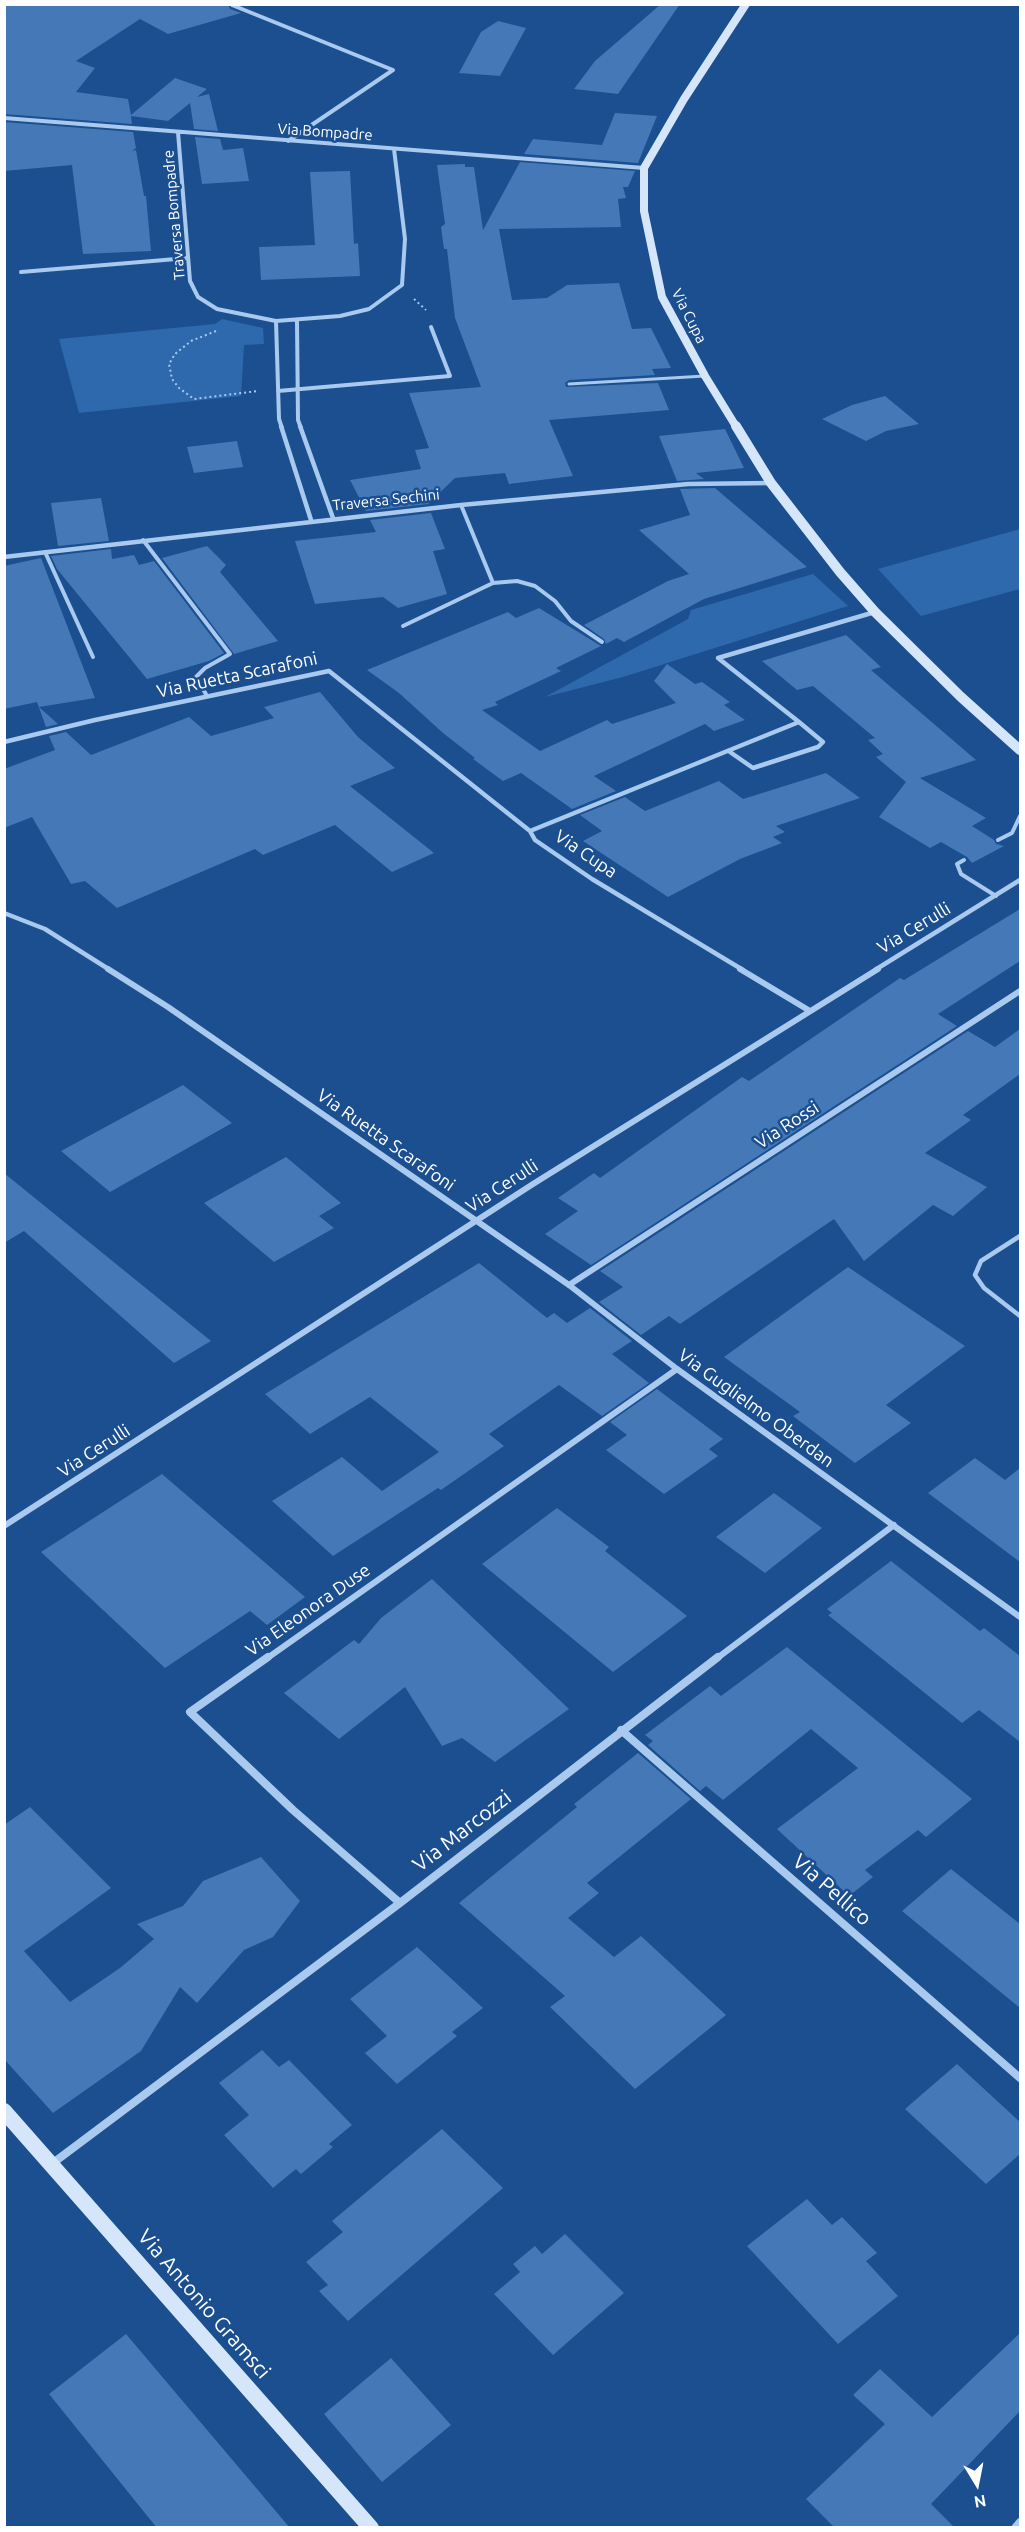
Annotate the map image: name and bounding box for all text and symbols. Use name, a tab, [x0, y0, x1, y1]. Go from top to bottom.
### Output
street label: Via Bompadre	[277, 120, 373, 144]
street label: Traversa Bompadre	[159, 149, 189, 281]
street label: Via Cupa	[668, 286, 710, 346]
street label: Traversa Sechini	[332, 485, 440, 515]
street label: Via Ruetta Scarafoni	[155, 647, 319, 703]
street label: Via Cupa	[551, 825, 621, 883]
street label: Via Cerulli	[873, 898, 955, 958]
street label: Via Ruetta Scarafoni	[313, 1084, 459, 1196]
street label: Via Rossi	[751, 1096, 823, 1154]
street label: Via Cerulli	[462, 1155, 542, 1217]
street label: Via Guglielmo Oberdan	[674, 1344, 838, 1472]
street label: Via Cerulli	[54, 1420, 134, 1482]
street label: Via Eleonora Duse	[242, 1559, 374, 1661]
street label: Via Marcozzi	[408, 1785, 516, 1877]
street label: Via Pellico	[787, 1849, 877, 1931]
street label: Via Antonio Gramsci	[132, 2224, 276, 2384]
north arrow	[947, 2454, 1007, 2514]
text: N	[973, 2492, 988, 2512]

